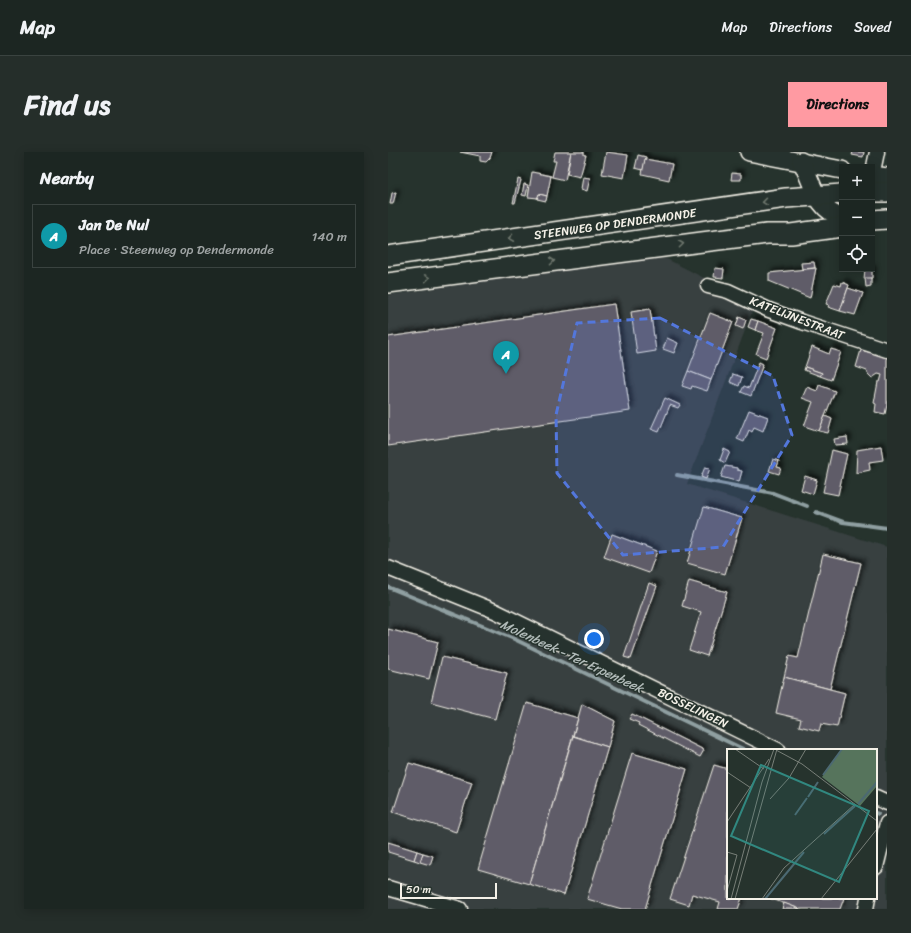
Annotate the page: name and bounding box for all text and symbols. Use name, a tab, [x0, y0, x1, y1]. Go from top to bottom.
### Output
text: Map	[20, 11, 55, 44]
text: Map	[721, 15, 747, 40]
text: Directions	[769, 15, 832, 40]
text: Saved	[854, 15, 891, 40]
text: Find us	[24, 80, 111, 129]
button: Directions	[788, 82, 887, 127]
text: Nearby	[40, 163, 94, 193]
map controls	[839, 164, 875, 272]
button: +	[839, 164, 875, 200]
one-way arrow	[762, 197, 768, 206]
button: −	[839, 200, 875, 236]
street label: STEENWEG OP DENDERMONDE	[532, 202, 699, 246]
text: Jan De Nul	[79, 212, 149, 238]
text: A	[50, 225, 58, 248]
text: 140 m	[312, 225, 347, 248]
one-way arrow	[508, 233, 514, 242]
button: locate	[839, 236, 875, 272]
text: Place · Steenweg op Dendermonde	[79, 238, 274, 261]
one-way arrow	[678, 240, 684, 249]
one-way arrow	[549, 256, 555, 265]
one-way arrow	[424, 274, 430, 283]
street label: KATELIJNESTRAAT	[746, 290, 849, 347]
pin: A	[493, 341, 519, 374]
water label: Molenbeek - Ter Erpenbeek	[497, 613, 649, 700]
your location	[584, 629, 604, 649]
street label: BOSSELINGEN	[654, 681, 733, 735]
inset map	[727, 749, 877, 899]
text: 50 m	[406, 880, 431, 899]
scale bar	[400, 881, 497, 900]

